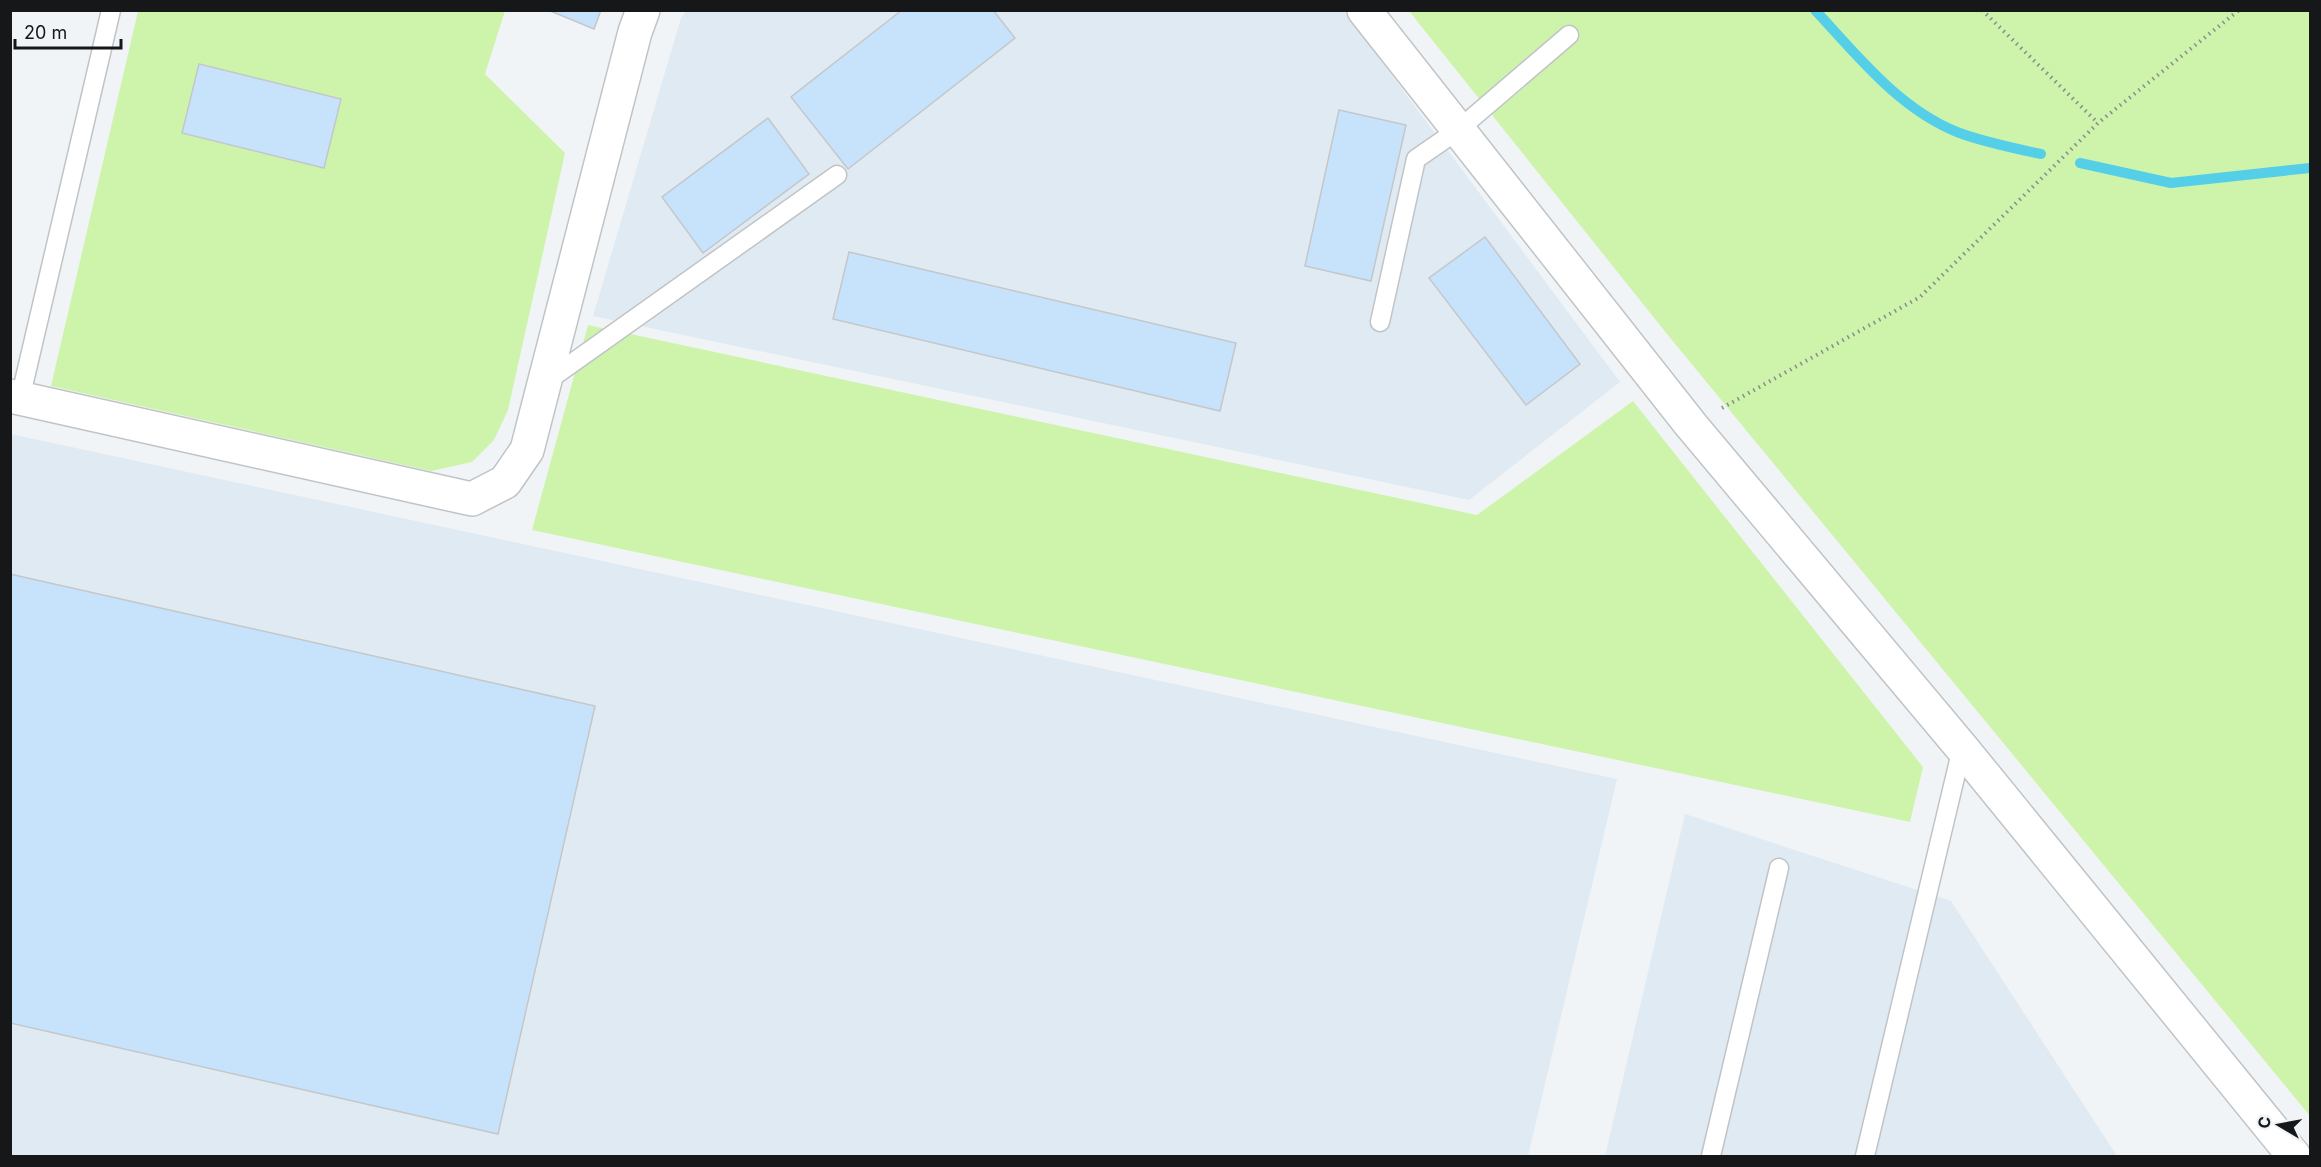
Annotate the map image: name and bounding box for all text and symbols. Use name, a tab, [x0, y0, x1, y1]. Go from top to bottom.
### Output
scale bar	[15, 12, 122, 50]
text: 20 m	[24, 22, 67, 43]
north arrow	[2249, 1095, 2309, 1155]
text: С	[2253, 1115, 2275, 1130]

